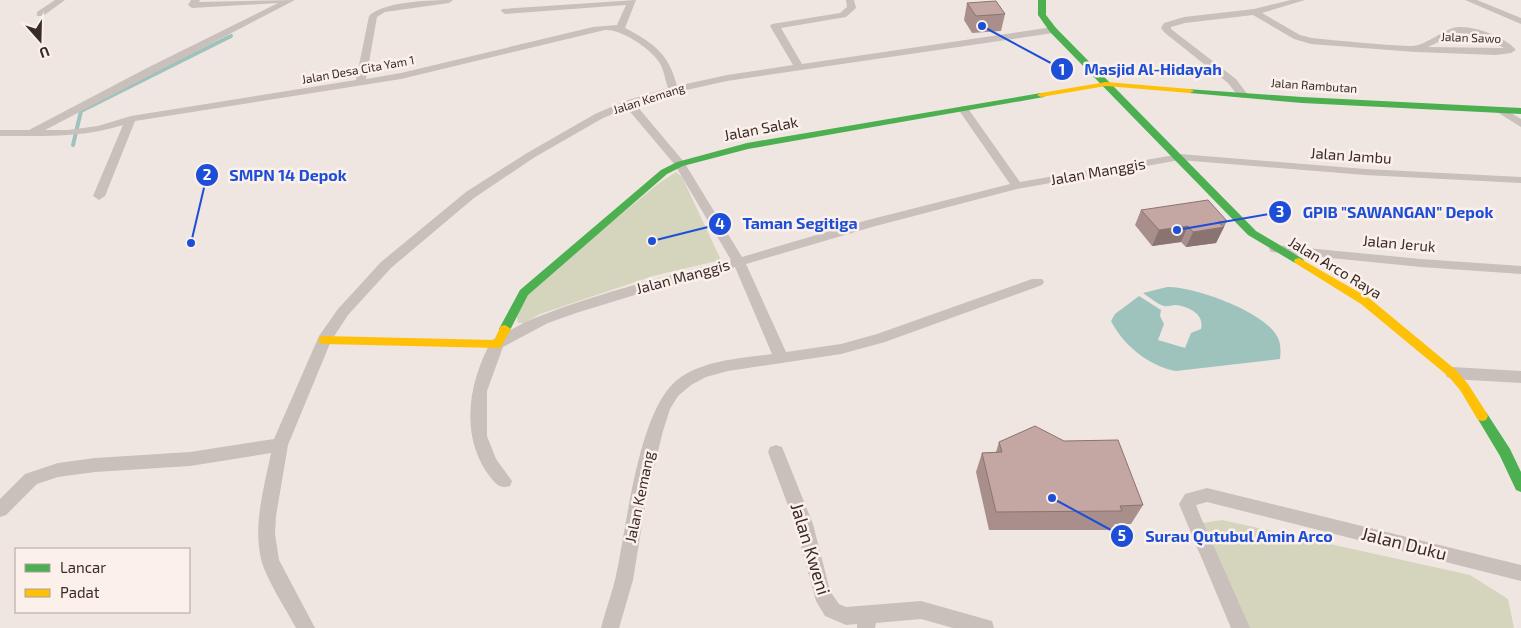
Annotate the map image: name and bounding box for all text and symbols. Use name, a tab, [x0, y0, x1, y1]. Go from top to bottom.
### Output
north arrow	[15, 15, 65, 65]
street label: Jalan Sawo	[1441, 29, 1502, 45]
text: U	[37, 43, 52, 62]
street label: Jalan Desa Cita Yam 1	[300, 52, 415, 86]
callout: Masjid Al-Hidayah	[1049, 54, 1232, 85]
text: Masjid Al-Hidayah	[1084, 59, 1222, 79]
text: 1	[1059, 60, 1065, 78]
street label: Jalan Rambutan	[1270, 75, 1358, 95]
street label: Jalan Kemang	[611, 80, 687, 116]
street label: Jalan Salak	[722, 112, 800, 144]
street label: Jalan Jambu	[1310, 143, 1392, 167]
street label: Jalan Manggis	[1049, 154, 1147, 188]
callout: SMPN 14 Depok	[194, 160, 357, 191]
text: 2	[203, 165, 212, 183]
text: SMPN 14 Depok	[229, 165, 347, 184]
callout: GPIB "SAWANGAN" Depok	[1268, 197, 1504, 228]
text: 3	[1276, 202, 1284, 220]
text: GPIB "SAWANGAN" Depok	[1303, 202, 1493, 221]
callout: Taman Segitiga	[708, 208, 868, 239]
text: Taman Segitiga	[742, 213, 858, 232]
text: 4	[715, 214, 725, 232]
street label: Jalan Jeruk	[1362, 231, 1437, 255]
street label: Jalan Arco Raya	[1286, 232, 1385, 302]
street label: Jalan Manggis	[634, 255, 732, 297]
street label: Jalan Kemang	[621, 449, 658, 544]
street label: Jalan Kweni	[787, 500, 835, 597]
callout: Surau Qutubul Amin Arco	[1110, 520, 1343, 551]
street label: Jalan Duku	[1359, 522, 1449, 564]
text: 5	[1118, 526, 1126, 544]
text: Surau Qutubul Amin Arco	[1145, 526, 1333, 546]
legend	[15, 548, 190, 613]
text: Lancar	[60, 558, 106, 576]
text: Padat	[60, 583, 100, 601]

